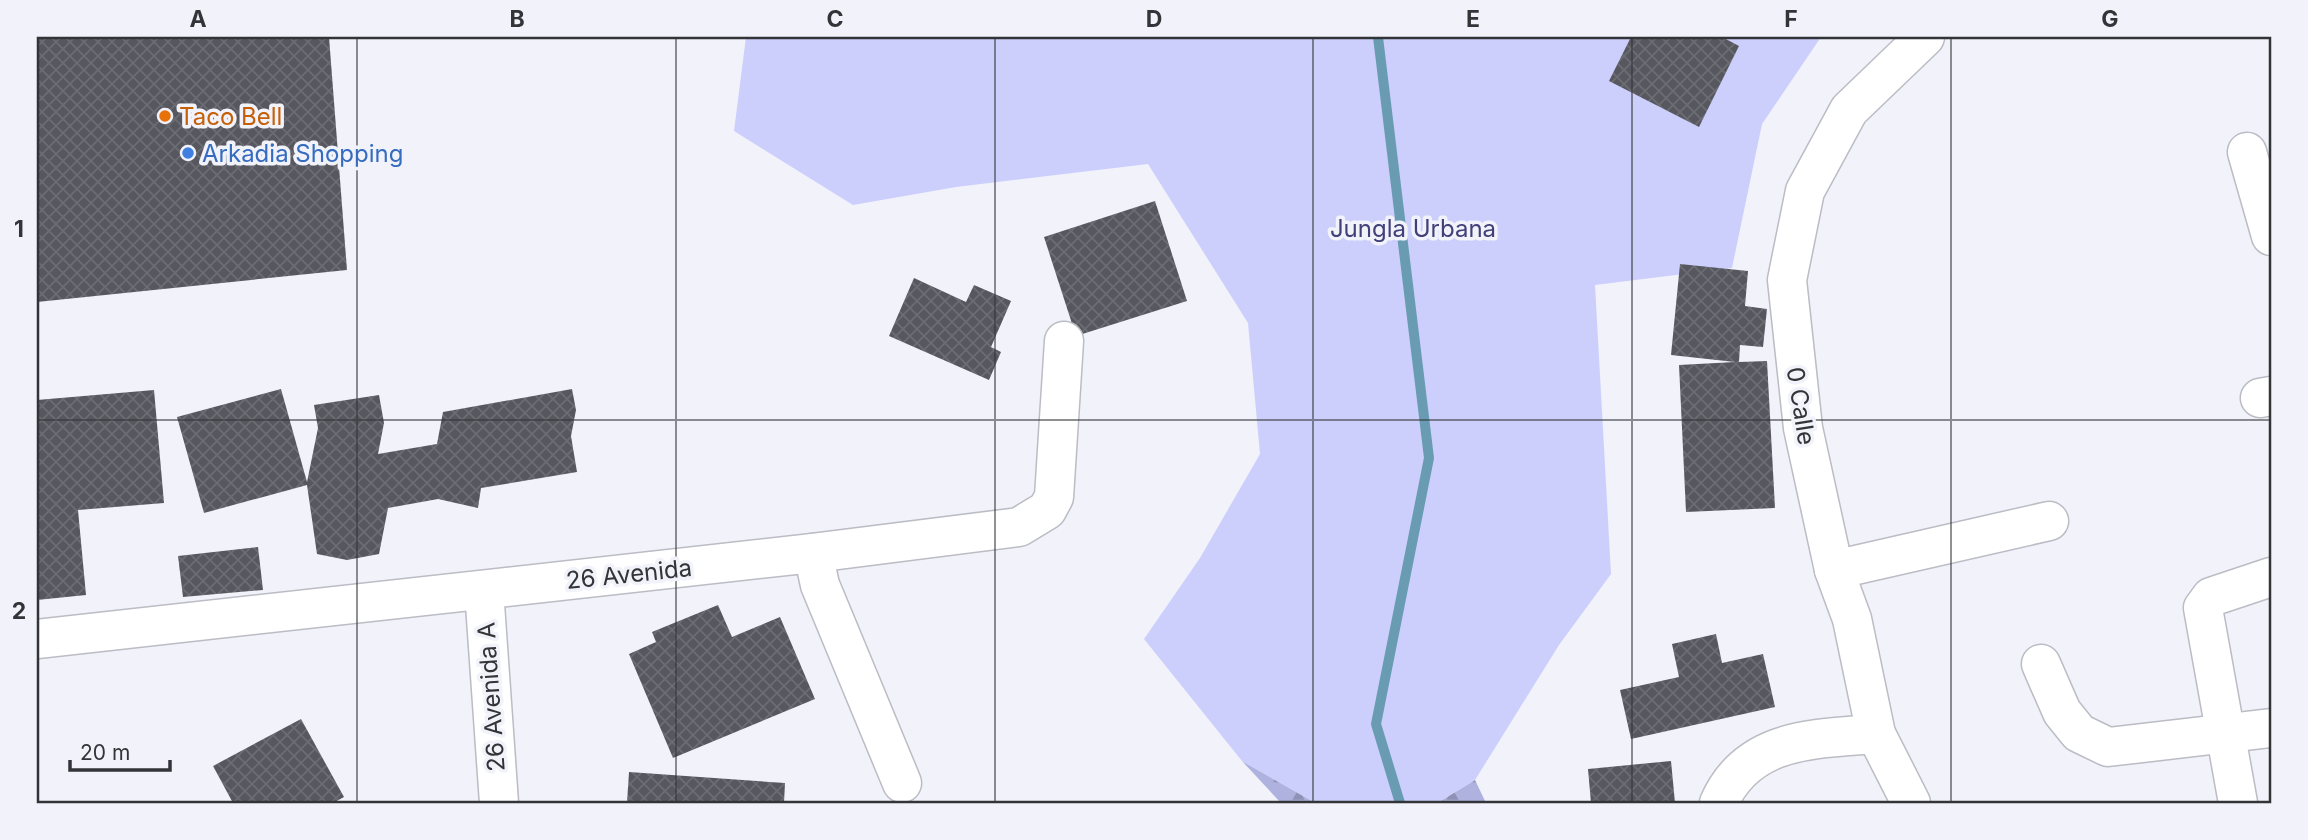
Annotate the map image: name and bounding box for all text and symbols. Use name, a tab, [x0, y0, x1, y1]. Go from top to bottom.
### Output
text: A	[189, 5, 207, 33]
text: B	[509, 5, 525, 33]
text: C	[826, 5, 844, 33]
text: D	[1146, 5, 1162, 33]
text: E	[1466, 5, 1480, 33]
text: F	[1784, 5, 1798, 33]
text: G	[2101, 5, 2119, 33]
place label: Taco Bell	[179, 102, 282, 131]
marker: Taco Bell	[157, 108, 173, 124]
place label: Arkadia Shopping	[202, 139, 403, 168]
marker: Arkadia Shopping	[180, 145, 196, 161]
park label: Jungla Urbana	[1330, 214, 1496, 243]
text: 1	[14, 215, 24, 243]
street label: 0 Calle	[1781, 365, 1821, 447]
street label: 26 Avenida	[565, 553, 693, 595]
text: 2	[12, 597, 26, 625]
street label: 26 Avenida A	[471, 621, 511, 773]
scale bar	[70, 728, 170, 772]
text: 20 m	[80, 740, 130, 765]

